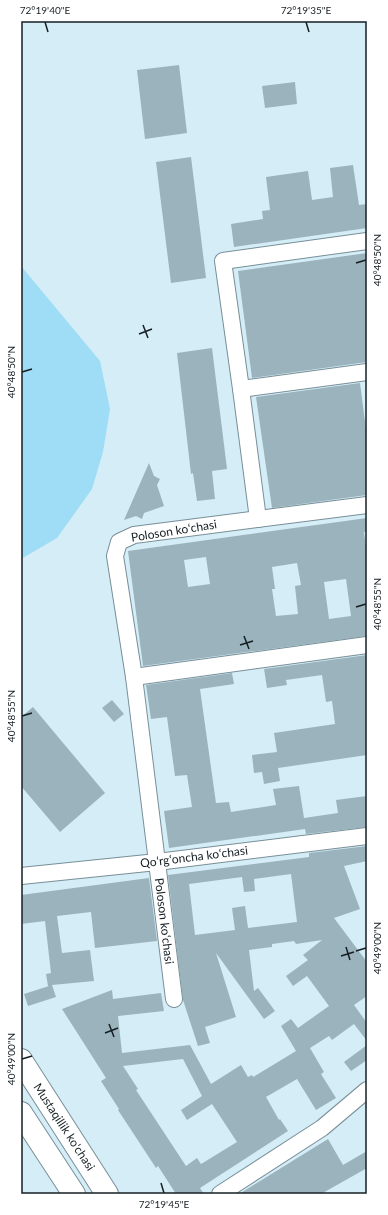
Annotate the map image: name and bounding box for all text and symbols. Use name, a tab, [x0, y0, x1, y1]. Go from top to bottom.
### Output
text: 72°19'40"E	[20, 4, 70, 16]
text: 72°19'35"E	[281, 4, 331, 16]
text: 40°48'50"N	[371, 234, 383, 286]
text: 40°48'50"N	[5, 346, 17, 398]
street label: Poloson koʻchasi	[130, 516, 218, 545]
text: 40°48'55"N	[371, 578, 383, 630]
text: 40°48'55"N	[5, 690, 17, 742]
street label: Qoʻrgʻoncha koʻchasi	[139, 842, 249, 871]
street label: Poloson koʻchasi	[152, 877, 177, 965]
text: 40°49'00"N	[371, 922, 383, 974]
text: 40°49'00"N	[5, 1033, 17, 1085]
street label: Mustaqillik ko'chasi	[30, 1080, 98, 1173]
text: 72°19'45"E	[139, 1198, 189, 1210]

